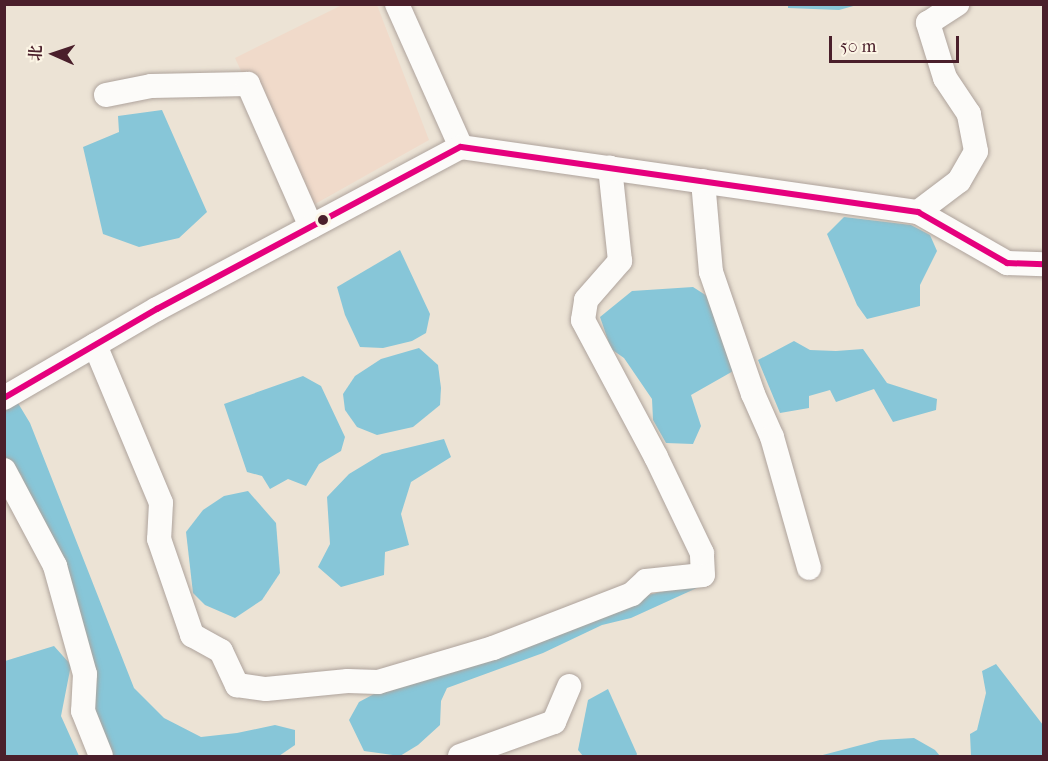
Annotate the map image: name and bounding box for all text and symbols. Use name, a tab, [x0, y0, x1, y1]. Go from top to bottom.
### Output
north arrow	[24, 24, 84, 84]
scale bar	[832, 24, 962, 62]
text: 50 m	[840, 36, 876, 57]
text: 北	[26, 45, 45, 62]
unlabelled marker	[317, 214, 329, 226]

